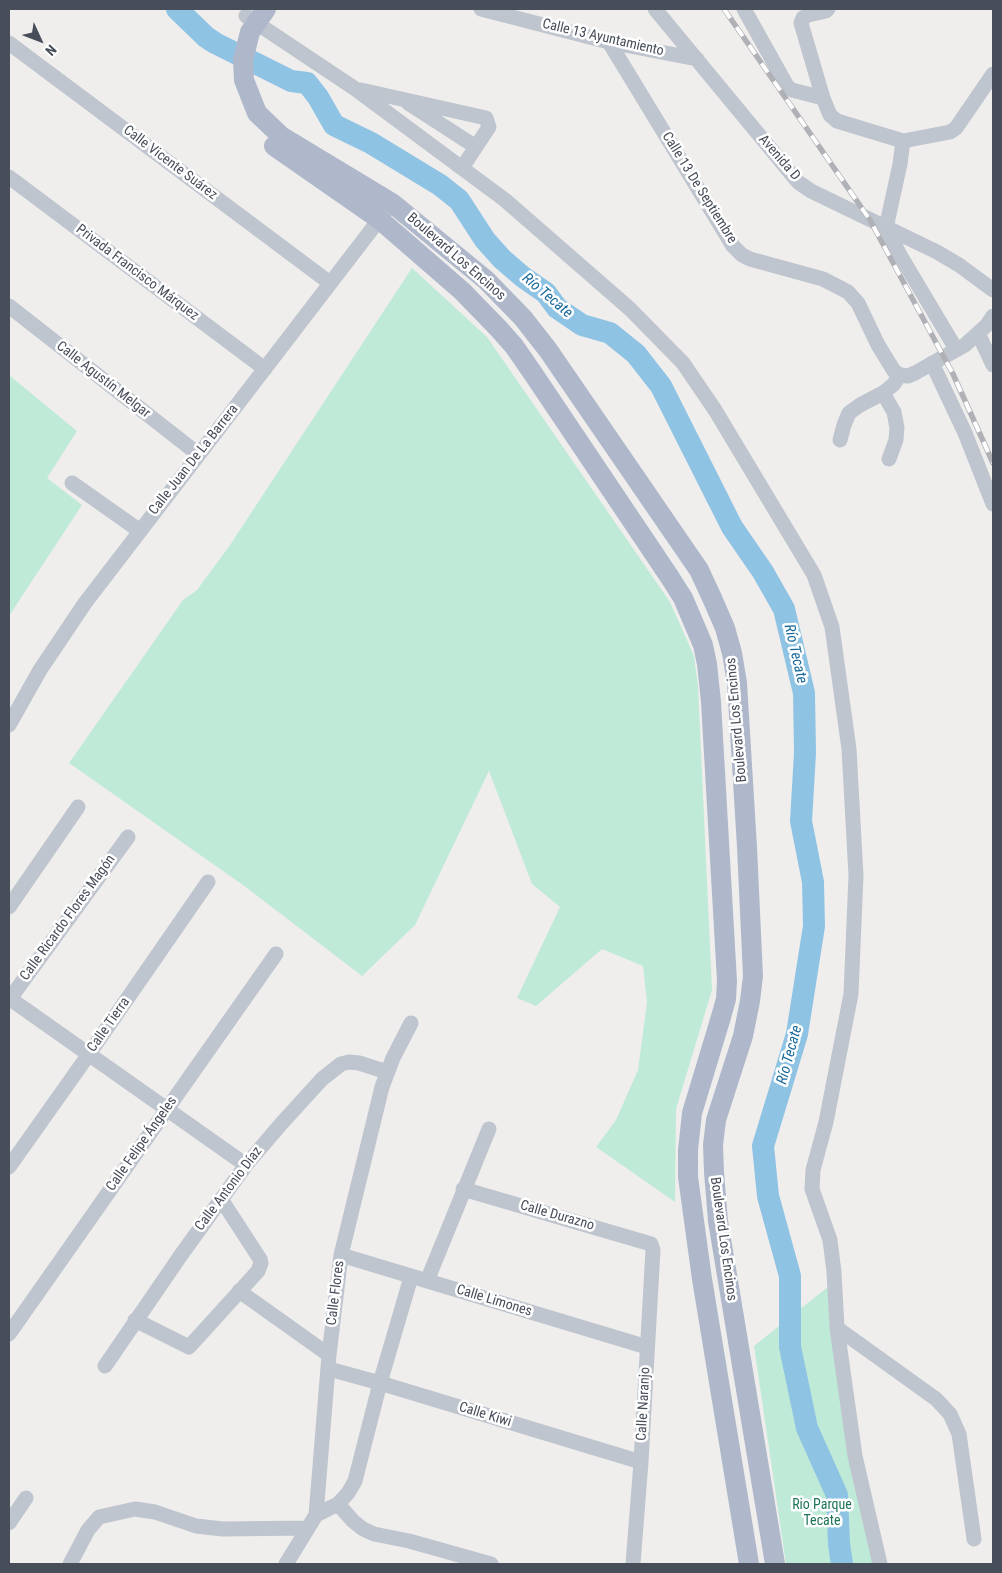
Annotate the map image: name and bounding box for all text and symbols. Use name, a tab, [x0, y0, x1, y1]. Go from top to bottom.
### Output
north arrow	[15, 15, 65, 65]
street label: Calle 13 Ayuntamiento	[541, 16, 665, 60]
text: N	[42, 42, 60, 59]
street label: Calle Vicente Suárez	[120, 122, 220, 204]
street label: Calle 13 De Septiembre	[658, 129, 740, 247]
street label: Avenida D	[755, 132, 803, 184]
street label: Boulevard Los Encinos	[403, 210, 509, 304]
street label: Privada Francisco Márquez	[72, 221, 202, 325]
water label: Río Tecate	[518, 270, 576, 322]
street label: Calle Agustín Melgar	[53, 338, 153, 422]
street label: Calle Juan De La Barrera	[146, 401, 242, 519]
water label: Río Tecate	[779, 623, 811, 685]
street label: Boulevard Los Encinos	[723, 657, 751, 783]
street label: Calle Ricardo Flores Magón	[17, 852, 119, 984]
street label: Calle Tierra	[84, 994, 134, 1056]
water label: Río Tecate	[773, 1024, 807, 1086]
street label: Calle Felipe Ángeles	[103, 1093, 181, 1195]
street label: Calle Antonio Díaz	[192, 1144, 266, 1234]
street label: Boulevard Los Encinos	[706, 1176, 740, 1302]
street label: Calle Durazno	[518, 1197, 596, 1235]
street label: Calle Flores	[324, 1260, 348, 1326]
street label: Calle Limones	[454, 1282, 534, 1320]
street label: Calle Naranjo	[634, 1367, 654, 1441]
street label: Calle Kiwi	[457, 1399, 513, 1431]
park label: Rio Parque Tecate	[792, 1497, 852, 1530]

